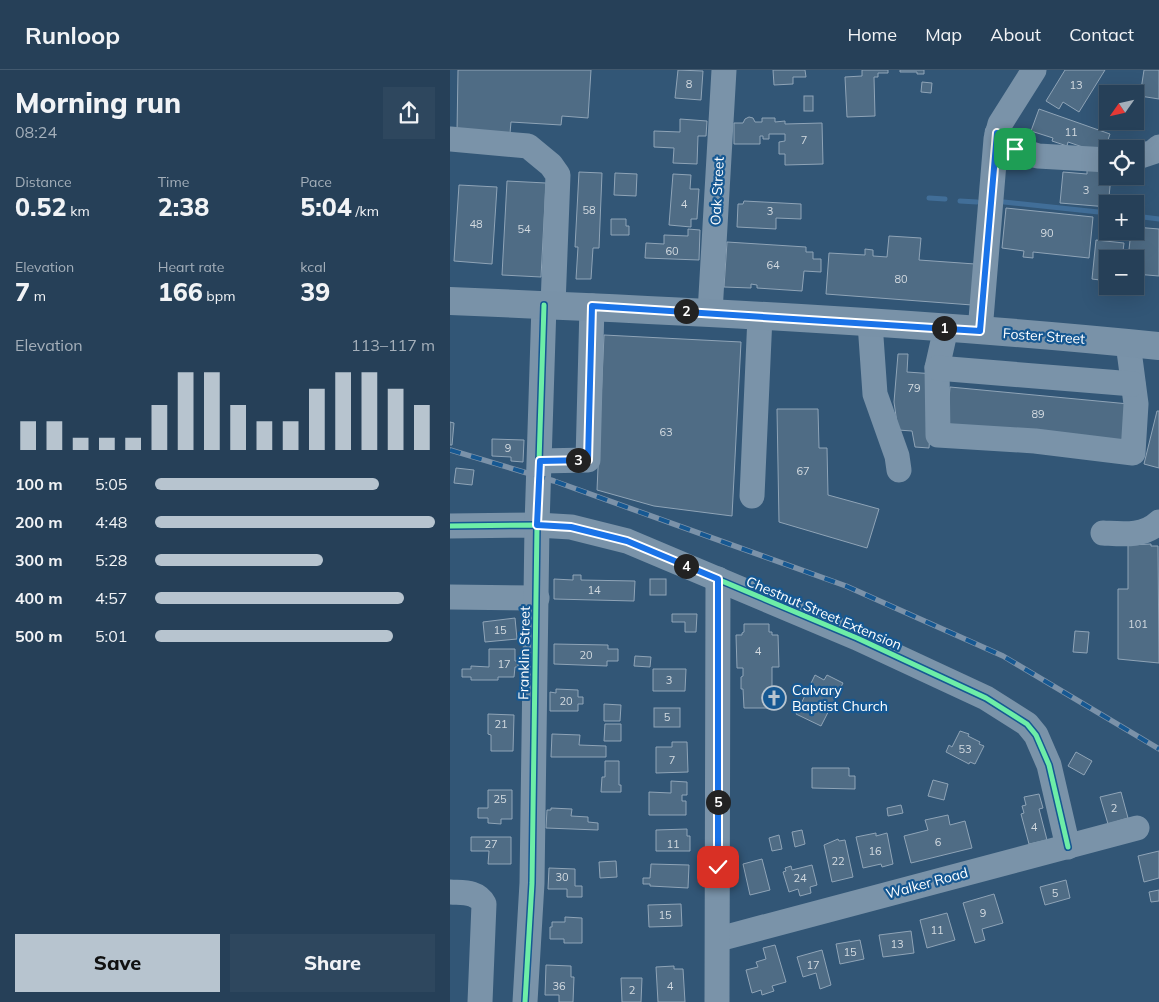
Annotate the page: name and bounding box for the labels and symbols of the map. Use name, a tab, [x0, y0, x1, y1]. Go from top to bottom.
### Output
house number: 8	[686, 77, 693, 91]
house number: 13	[1069, 78, 1083, 92]
north arrow	[1099, 85, 1144, 130]
house number: 11	[1064, 125, 1078, 139]
pin	[994, 128, 1036, 170]
house number: 7	[801, 133, 807, 147]
street label: Oak Street	[706, 156, 728, 226]
house number: 3	[1083, 183, 1089, 197]
house number: 4	[681, 197, 688, 211]
house number: 58	[582, 203, 596, 217]
house number: 3	[767, 204, 773, 218]
house number: 48	[469, 217, 483, 231]
house number: 54	[517, 222, 531, 236]
house number: 90	[1040, 226, 1054, 240]
house number: 60	[665, 244, 679, 258]
house number: 64	[766, 258, 780, 272]
house number: 80	[894, 272, 908, 286]
pin: 2	[674, 298, 698, 324]
pin: 1	[932, 316, 956, 340]
street label: Foster Street	[1002, 324, 1086, 348]
house number: 79	[907, 381, 921, 395]
house number: 89	[1031, 407, 1045, 421]
house number: 63	[659, 425, 673, 439]
house number: 9	[505, 441, 511, 455]
pin: 3	[566, 448, 590, 472]
house number: 67	[796, 464, 810, 478]
pin: 4	[674, 554, 698, 578]
street label: Chestnut Street Extension	[744, 572, 904, 654]
house number: 14	[587, 583, 601, 597]
street label: Franklin Street	[514, 606, 534, 700]
house number: 101	[1128, 617, 1148, 631]
house number: 15	[493, 623, 507, 637]
house number: 4	[755, 644, 762, 658]
house number: 20	[579, 648, 593, 662]
house number: 17	[497, 657, 511, 671]
house number: 3	[666, 673, 672, 687]
place label: Calvary Baptist Church	[792, 681, 888, 715]
church icon: Calvary Baptist Church	[761, 685, 787, 711]
house number: 20	[559, 694, 573, 708]
house number: 5	[664, 710, 671, 724]
house number: 21	[494, 717, 508, 731]
house number: 53	[958, 742, 972, 756]
house number: 7	[669, 753, 675, 767]
pin: 5	[706, 790, 730, 814]
house number: 25	[493, 792, 507, 806]
house number: 2	[1111, 801, 1118, 815]
house number: 4	[1031, 820, 1038, 834]
house number: 6	[935, 835, 942, 849]
house number: 27	[484, 837, 498, 851]
house number: 11	[666, 837, 680, 851]
house number: 16	[868, 844, 882, 858]
pin	[697, 846, 739, 888]
house number: 22	[831, 854, 845, 868]
street label: Walker Road	[884, 863, 970, 903]
house number: 30	[555, 870, 569, 884]
house number: 24	[793, 871, 807, 885]
house number: 5	[1052, 886, 1059, 900]
house number: 9	[980, 906, 986, 920]
house number: 15	[658, 908, 672, 922]
house number: 11	[930, 923, 944, 937]
house number: 13	[890, 937, 904, 951]
house number: 15	[843, 945, 857, 959]
house number: 17	[806, 958, 820, 972]
house number: 36	[552, 979, 566, 993]
house number: 4	[667, 979, 674, 993]
house number: 2	[629, 983, 636, 997]

